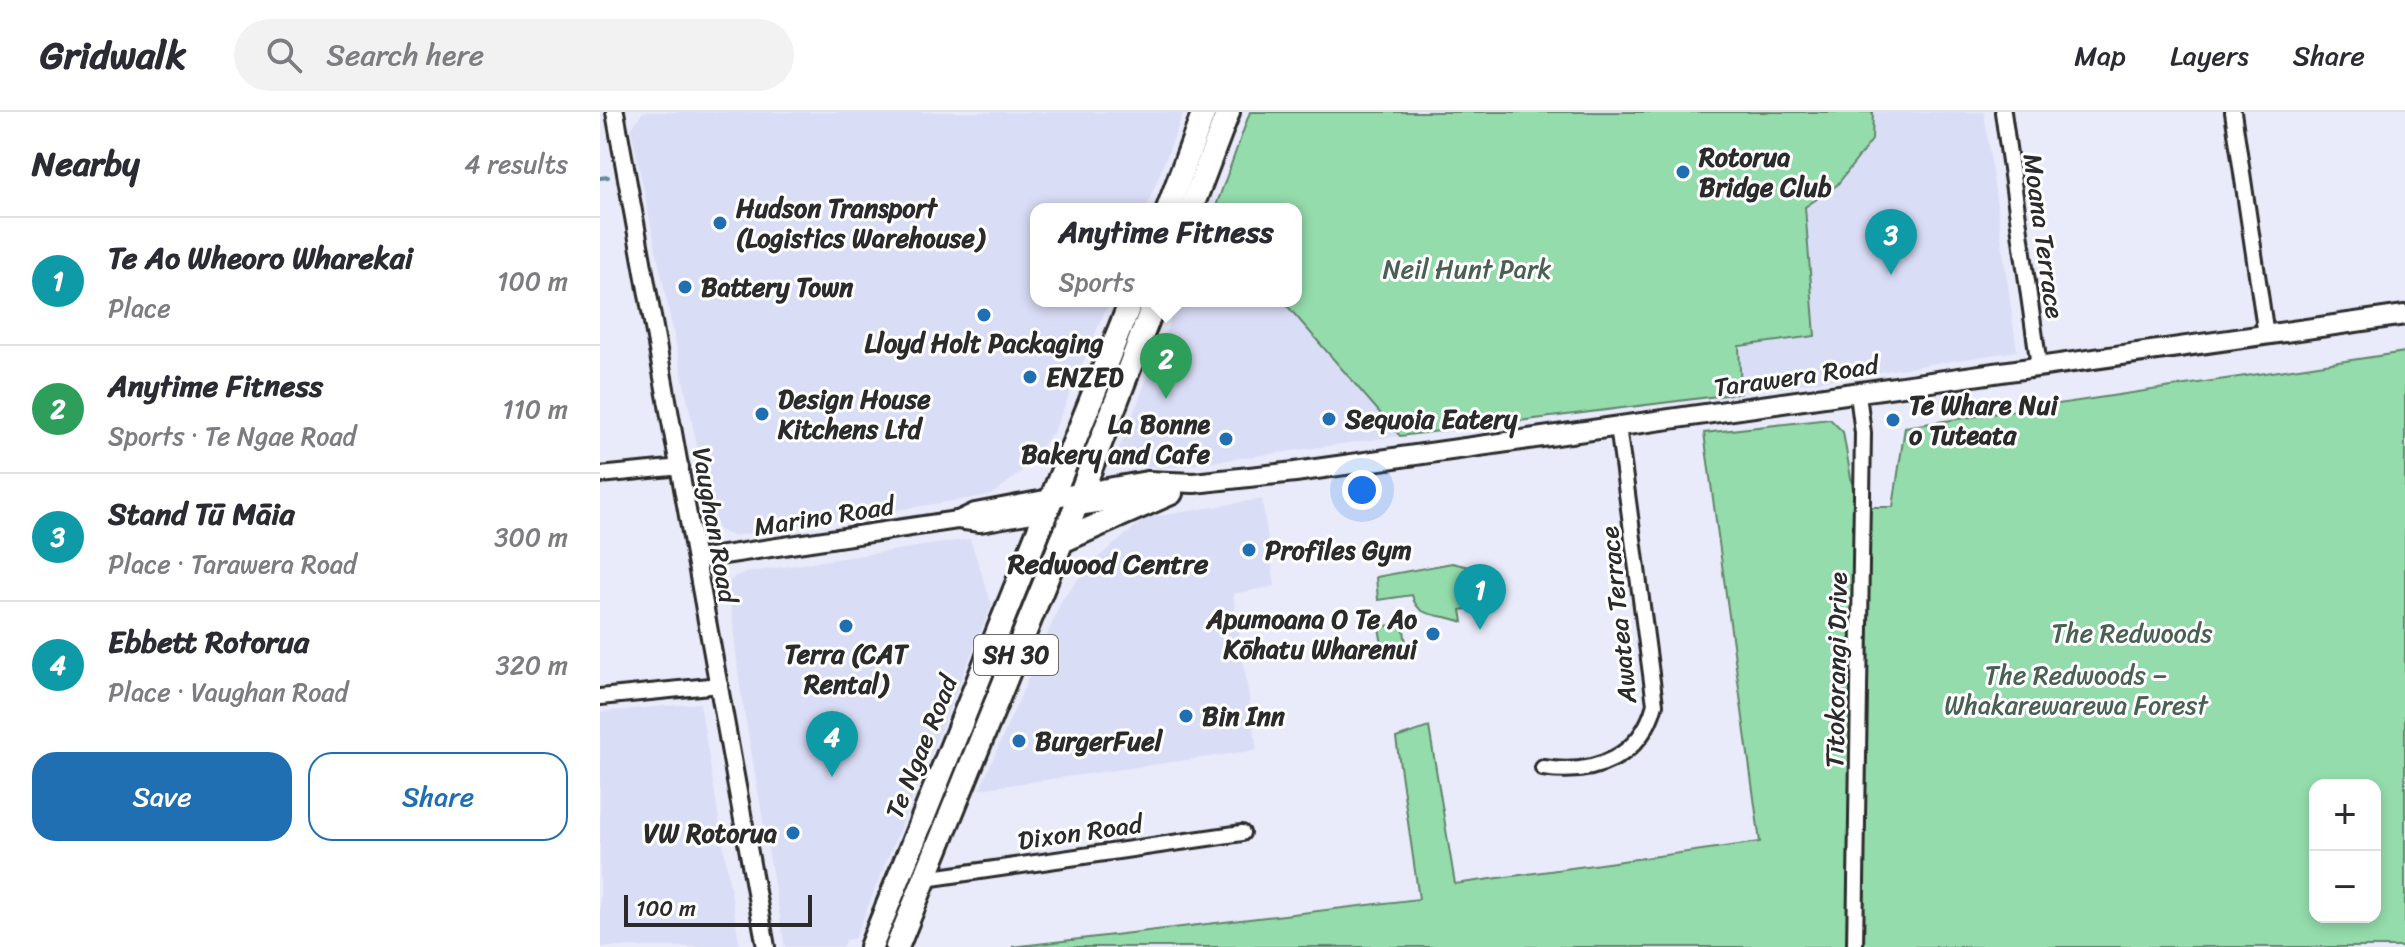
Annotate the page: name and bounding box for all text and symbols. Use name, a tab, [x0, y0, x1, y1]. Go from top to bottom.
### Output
search box	[234, 19, 794, 91]
text: Gridwalk	[40, 22, 186, 89]
text: Search here	[326, 28, 484, 82]
text: Map	[2074, 31, 2126, 80]
text: Layers	[2170, 31, 2249, 80]
text: Share	[2293, 31, 2365, 80]
icon: search	[262, 33, 306, 77]
text: Nearby	[32, 134, 140, 194]
place label: Rotorua Bridge Club	[1698, 134, 1832, 210]
text: 4 results	[464, 141, 568, 187]
street label: Moana Terrace	[2010, 151, 2078, 322]
marker: Rotorua Bridge Club	[1674, 163, 1692, 181]
place label: Hudson Transport (Logistics Warehouse)	[736, 185, 986, 261]
popup	[1030, 203, 1302, 307]
text: Anytime Fitness	[1058, 205, 1274, 259]
pin: 3	[1865, 209, 1917, 275]
marker: Hudson Transport (Logistics Warehouse)	[711, 214, 729, 232]
text: Te Ao Wheoro Wharekai	[108, 231, 413, 285]
park label: Neil Hunt Park	[1383, 246, 1552, 292]
text: 1	[52, 258, 64, 304]
text: 100 m	[497, 258, 568, 304]
text: Sports	[1058, 259, 1135, 305]
place label: Battery Town	[701, 264, 853, 310]
marker: Battery Town	[676, 278, 694, 296]
text: Place	[108, 285, 171, 331]
marker: Lloyd Holt Packaging	[975, 306, 993, 324]
place label: Lloyd Holt Packaging	[864, 320, 1104, 366]
pin: 2	[1140, 333, 1192, 399]
street label: Tarawera Road	[1711, 341, 1883, 410]
place label: ENZED	[1046, 354, 1124, 400]
text: Anytime Fitness	[108, 359, 323, 413]
marker: ENZED	[1021, 368, 1039, 386]
place label: Design House Kitchens Ltd	[777, 376, 931, 452]
place label: Te Whare Nui o Tuteata	[1909, 382, 2059, 458]
text: 2	[50, 386, 66, 432]
text: 110 m	[503, 386, 568, 432]
place label: Sequoia Eatery	[1344, 396, 1518, 442]
place label: La Bonne Bakery and Cafe	[1021, 401, 1211, 477]
marker: Design House Kitchens Ltd	[753, 405, 771, 423]
marker: Sequoia Eatery	[1320, 410, 1338, 428]
marker: Te Whare Nui o Tuteata	[1884, 411, 1902, 429]
text: Sports · Te Ngae Road	[108, 413, 356, 459]
marker: La Bonne Bakery and Cafe	[1217, 430, 1235, 448]
street label: Vaughan Road	[679, 444, 752, 609]
your location	[1342, 470, 1382, 510]
street label: Marino Road	[751, 482, 900, 550]
text: Stand Tū Māia	[108, 487, 295, 541]
text: 3	[51, 514, 65, 560]
text: 300 m	[494, 514, 568, 560]
street label: Awatea Terrace	[1586, 524, 1650, 707]
place label: Profiles Gym	[1265, 527, 1412, 573]
district label: Redwood Centre	[1007, 539, 1209, 588]
text: Place · Tarawera Road	[108, 541, 357, 587]
marker: Profiles Gym	[1240, 541, 1258, 559]
pin: 1	[1454, 564, 1506, 630]
street label: Tītokorangi Drive	[1811, 571, 1861, 768]
place label: Apumoana O Te Ao Kōhatu Wharenui	[1206, 596, 1419, 672]
park label: The Redwoods	[2052, 610, 2212, 656]
text: Ebbett Rotorua	[108, 615, 309, 669]
marker: Terra (CAT Rental)	[837, 617, 855, 635]
marker: Apumoana O Te Ao Kōhatu Wharenui	[1424, 625, 1442, 643]
place label: Terra (CAT Rental)	[785, 631, 910, 707]
road number: SH 30	[974, 635, 1058, 675]
text: 4	[50, 642, 66, 688]
text: 320 m	[496, 642, 568, 688]
park label: The Redwoods – Whakarewarewa Forest	[1944, 652, 2209, 728]
street label: Te Ngae Road	[871, 666, 972, 826]
text: Place · Vaughan Road	[108, 669, 348, 715]
place label: Bin Inn	[1202, 693, 1286, 739]
marker: Bin Inn	[1177, 707, 1195, 725]
pin: 4	[806, 711, 858, 777]
place label: BurgerFuel	[1035, 718, 1164, 764]
marker: BurgerFuel	[1010, 732, 1028, 750]
button: Save	[32, 752, 292, 841]
button: Share	[308, 752, 568, 841]
map controls	[2309, 779, 2381, 923]
button: +	[2309, 779, 2381, 851]
street label: Dixon Road	[1015, 800, 1148, 864]
place label: VW Rotorua	[643, 810, 777, 856]
marker: VW Rotorua	[784, 824, 802, 842]
button: −	[2309, 851, 2381, 923]
text: 100 m	[636, 889, 696, 928]
scale bar	[624, 891, 812, 927]

